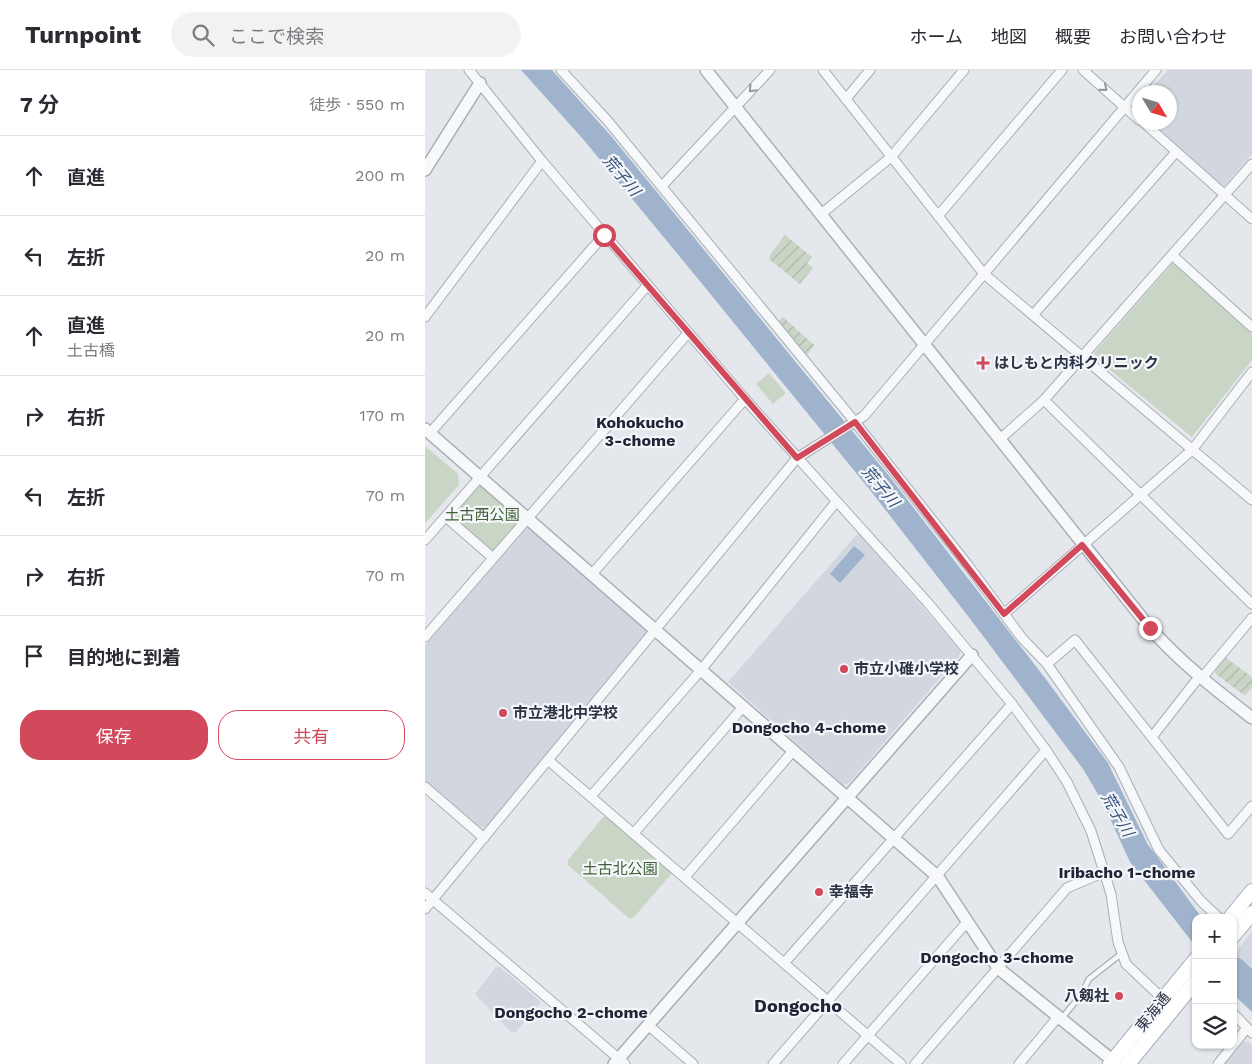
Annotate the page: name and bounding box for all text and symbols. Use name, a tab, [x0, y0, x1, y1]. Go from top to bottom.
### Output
search box	[171, 12, 521, 57]
text: Turnpoint	[25, 21, 141, 49]
icon: search	[189, 21, 217, 49]
text: ここで検索	[229, 25, 324, 48]
text: ホーム	[910, 26, 963, 47]
text: 地図	[991, 26, 1027, 47]
text: 概要	[1055, 26, 1091, 47]
text: お問い合わせ	[1119, 26, 1227, 47]
one-way arrow	[749, 83, 758, 92]
one-way arrow	[1098, 83, 1107, 91]
north arrow	[1132, 85, 1177, 130]
text: 7 分	[20, 92, 59, 117]
text: 徒歩 · 550 m	[309, 95, 405, 114]
water label: 荒子川	[599, 151, 646, 201]
icon: ahead	[20, 162, 48, 190]
text: 直進	[67, 166, 105, 189]
text: 200 m	[355, 166, 405, 185]
route start	[593, 224, 616, 247]
icon: left	[20, 242, 48, 270]
text: 左折	[67, 246, 105, 269]
text: 20 m	[365, 246, 405, 265]
text: 直進	[67, 314, 105, 337]
icon: ahead	[20, 322, 48, 350]
text: 20 m	[365, 326, 405, 345]
text: 土古橋	[67, 341, 115, 360]
place label: はしもと内科クリニック	[994, 354, 1159, 372]
marker: はしもと内科クリニック	[976, 356, 990, 370]
icon: right	[20, 402, 48, 430]
text: 右折	[67, 406, 105, 429]
text: 170 m	[359, 406, 405, 425]
district label: Kohokucho 3-chome	[596, 413, 684, 450]
water label: 荒子川	[858, 462, 905, 512]
icon: left	[20, 482, 48, 510]
text: 左折	[67, 486, 105, 509]
text: 70 m	[366, 486, 405, 505]
park label: 土古西公園	[444, 506, 520, 524]
icon: right	[20, 562, 48, 590]
text: 右折	[67, 566, 105, 589]
text: 70 m	[366, 566, 405, 585]
route end	[1139, 617, 1162, 640]
icon: arrive	[20, 642, 48, 670]
text: 目的地に到着	[67, 646, 181, 669]
place label: 市立小碓小学校	[854, 660, 959, 678]
marker: 市立小碓小学校	[838, 663, 850, 675]
place label: 市立港北中学校	[513, 704, 618, 722]
marker: 市立港北中学校	[497, 707, 509, 719]
button: 保存	[20, 710, 208, 760]
button: 共有	[218, 710, 405, 760]
district label: Dongocho 4-chome	[732, 718, 886, 737]
water label: 荒子川	[1097, 789, 1139, 842]
park label: 土古北公園	[582, 860, 658, 878]
district label: Iribacho 1-chome	[1058, 863, 1196, 882]
place label: 幸福寺	[829, 883, 874, 901]
marker: 幸福寺	[813, 886, 825, 898]
map controls	[1192, 914, 1237, 1049]
button: +	[1192, 914, 1237, 959]
district label: Dongocho 3-chome	[920, 948, 1074, 967]
button: −	[1192, 959, 1237, 1004]
place label: 八剱社	[1064, 987, 1109, 1005]
street label: 東海通	[1132, 989, 1174, 1035]
marker: 八剱社	[1113, 990, 1125, 1002]
district label: Dongocho	[754, 995, 842, 1016]
district label: Dongocho 2-chome	[494, 1003, 648, 1022]
button: layers	[1192, 1004, 1237, 1049]

